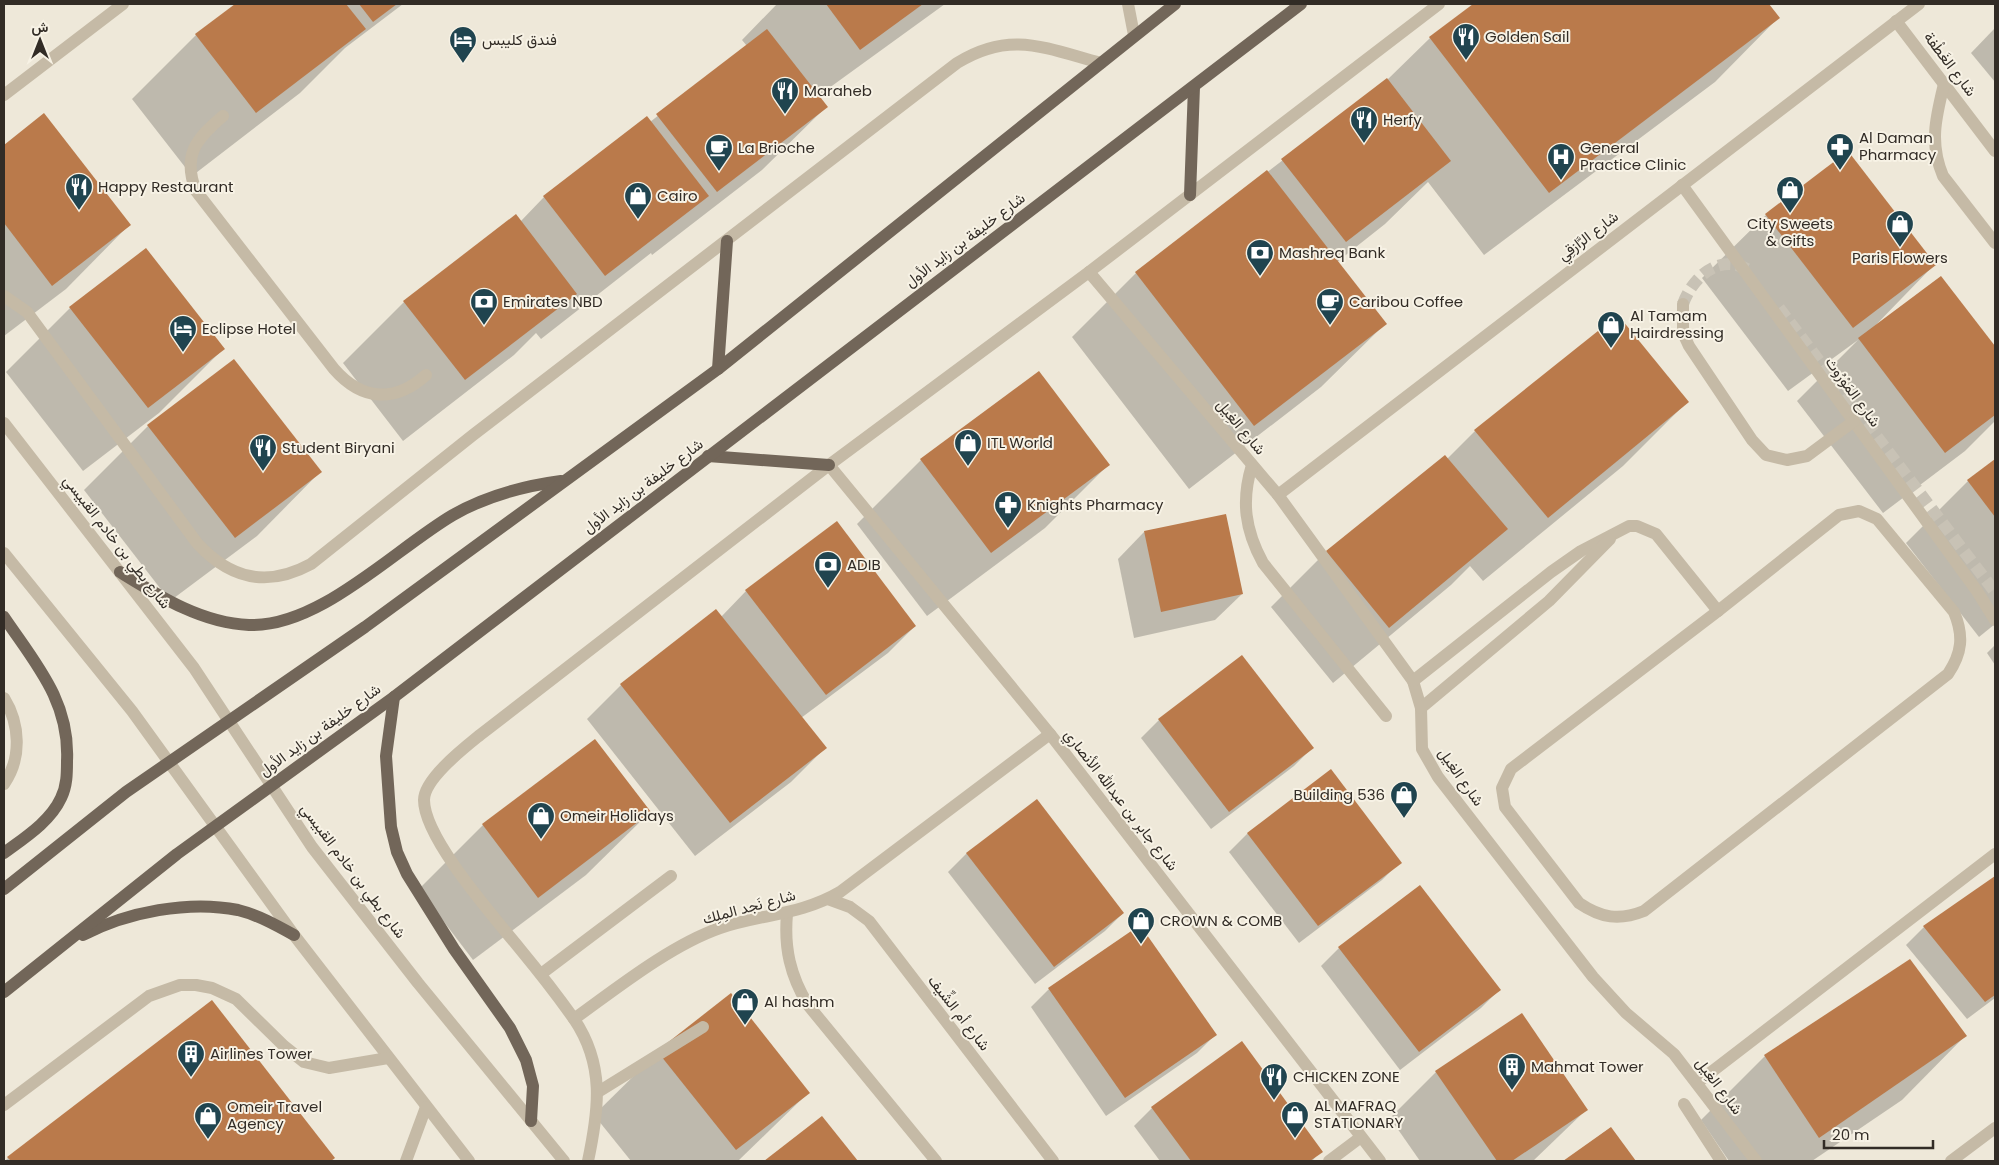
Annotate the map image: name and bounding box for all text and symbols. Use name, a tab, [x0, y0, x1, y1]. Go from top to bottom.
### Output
north arrow	[15, 15, 65, 65]
text: ش	[32, 17, 49, 37]
restaurant icon: Golden Sail	[1451, 22, 1481, 61]
hotel icon: فندق كليبس	[448, 25, 478, 64]
place label: Golden Sail	[1485, 26, 1569, 47]
street label: شارع الغَطْفة	[1918, 27, 1982, 101]
place label: فندق كليبس	[482, 29, 557, 50]
restaurant icon: Maraheb	[770, 76, 800, 115]
place label: Maraheb	[804, 80, 872, 101]
restaurant icon: Herfy	[1349, 105, 1379, 144]
place label: Herfy	[1383, 109, 1422, 130]
place label: Al Daman Pharmacy	[1859, 127, 1937, 165]
pharmacy icon: Al Daman Pharmacy	[1825, 132, 1855, 171]
cafe icon: La Brioche	[704, 133, 734, 172]
place label: La Brioche	[738, 137, 815, 158]
place label: General Practice Clinic	[1580, 137, 1686, 175]
hospital icon: General Practice Clinic	[1546, 142, 1576, 181]
restaurant icon: Happy Restaurant	[64, 172, 94, 211]
shop icon: City Sweets & Gifts	[1775, 175, 1805, 214]
place label: Happy Restaurant	[98, 176, 234, 197]
shop icon: Cairo	[623, 181, 653, 220]
place label: Cairo	[657, 185, 698, 206]
street label: شارع خليفة بن زايد الأول	[900, 187, 1030, 293]
street label: شارع الرَّازقِي	[1553, 206, 1624, 268]
shop icon: Paris Flowers	[1885, 209, 1915, 248]
place label: City Sweets & Gifts	[1747, 213, 1833, 251]
bank icon: Mashreq Bank	[1245, 238, 1275, 277]
place label: Mashreq Bank	[1279, 242, 1385, 263]
place label: Paris Flowers	[1852, 247, 1948, 268]
bank icon: Emirates NBD	[469, 287, 499, 326]
cafe icon: Caribou Coffee	[1315, 287, 1345, 326]
place label: Emirates NBD	[503, 291, 603, 312]
place label: Caribou Coffee	[1349, 291, 1463, 312]
place label: Al Tamam Hairdressing	[1630, 305, 1724, 343]
shop icon: Al Tamam Hairdressing	[1596, 310, 1626, 349]
hotel icon: Eclipse Hotel	[168, 314, 198, 353]
place label: Eclipse Hotel	[202, 318, 296, 339]
street label: شارع المَوْرُوث	[1820, 352, 1886, 432]
street label: شارع الغِيل	[1211, 394, 1271, 460]
shop icon: ITL World	[953, 428, 983, 467]
place label: ITL World	[987, 432, 1053, 453]
restaurant icon: Student Biryani	[248, 433, 278, 472]
street label: شارع خليفة بن زايد الأول	[578, 433, 708, 539]
place label: Student Biryani	[282, 437, 395, 458]
street label: شارع بطي بن خادم القبيسي	[56, 471, 176, 615]
pharmacy icon: Knights Pharmacy	[993, 490, 1023, 529]
place label: Knights Pharmacy	[1027, 494, 1164, 515]
bank icon: ADIB	[813, 550, 843, 589]
place label: ADIB	[847, 554, 881, 575]
street label: شارع خليفة بن زايد الأول	[255, 678, 385, 782]
street label: شارع جابر بن عبدالله الأنصاري	[1057, 725, 1183, 877]
street label: شارع الغِيل	[1433, 743, 1489, 811]
shop icon: Building 536	[1389, 780, 1419, 819]
place label: Building 536	[1293, 784, 1385, 805]
street label: شارع بطي بن خادم القبيسي	[293, 799, 411, 944]
shop icon: Omeir Holidays	[526, 801, 556, 840]
place label: Omeir Holidays	[560, 805, 674, 826]
street label: شارع نَجد المِلِك	[700, 884, 798, 930]
shop icon: CROWN & COMB	[1126, 906, 1156, 945]
place label: CROWN & COMB	[1160, 910, 1282, 931]
street label: شارع أم الشِّيف	[922, 971, 996, 1056]
shop icon: Al hashm	[730, 987, 760, 1026]
place label: Al hashm	[764, 991, 834, 1012]
building icon: Airlines Tower	[176, 1039, 206, 1078]
place label: Airlines Tower	[210, 1043, 313, 1064]
building icon: Mahmat Tower	[1497, 1052, 1527, 1091]
street label: شارع الغِيل	[1690, 1053, 1748, 1119]
place label: Mahmat Tower	[1531, 1056, 1644, 1077]
restaurant icon: CHICKEN ZONE	[1259, 1062, 1289, 1101]
place label: CHICKEN ZONE	[1293, 1066, 1400, 1087]
place label: AL MAFRAQ STATIONARY	[1314, 1095, 1403, 1133]
place label: Omeir Travel Agency	[227, 1096, 322, 1134]
shop icon: AL MAFRAQ STATIONARY	[1280, 1100, 1310, 1139]
shop icon: Omeir Travel Agency	[193, 1101, 223, 1140]
scale bar	[1824, 1118, 1933, 1150]
text: 20 m	[1832, 1124, 1870, 1145]

